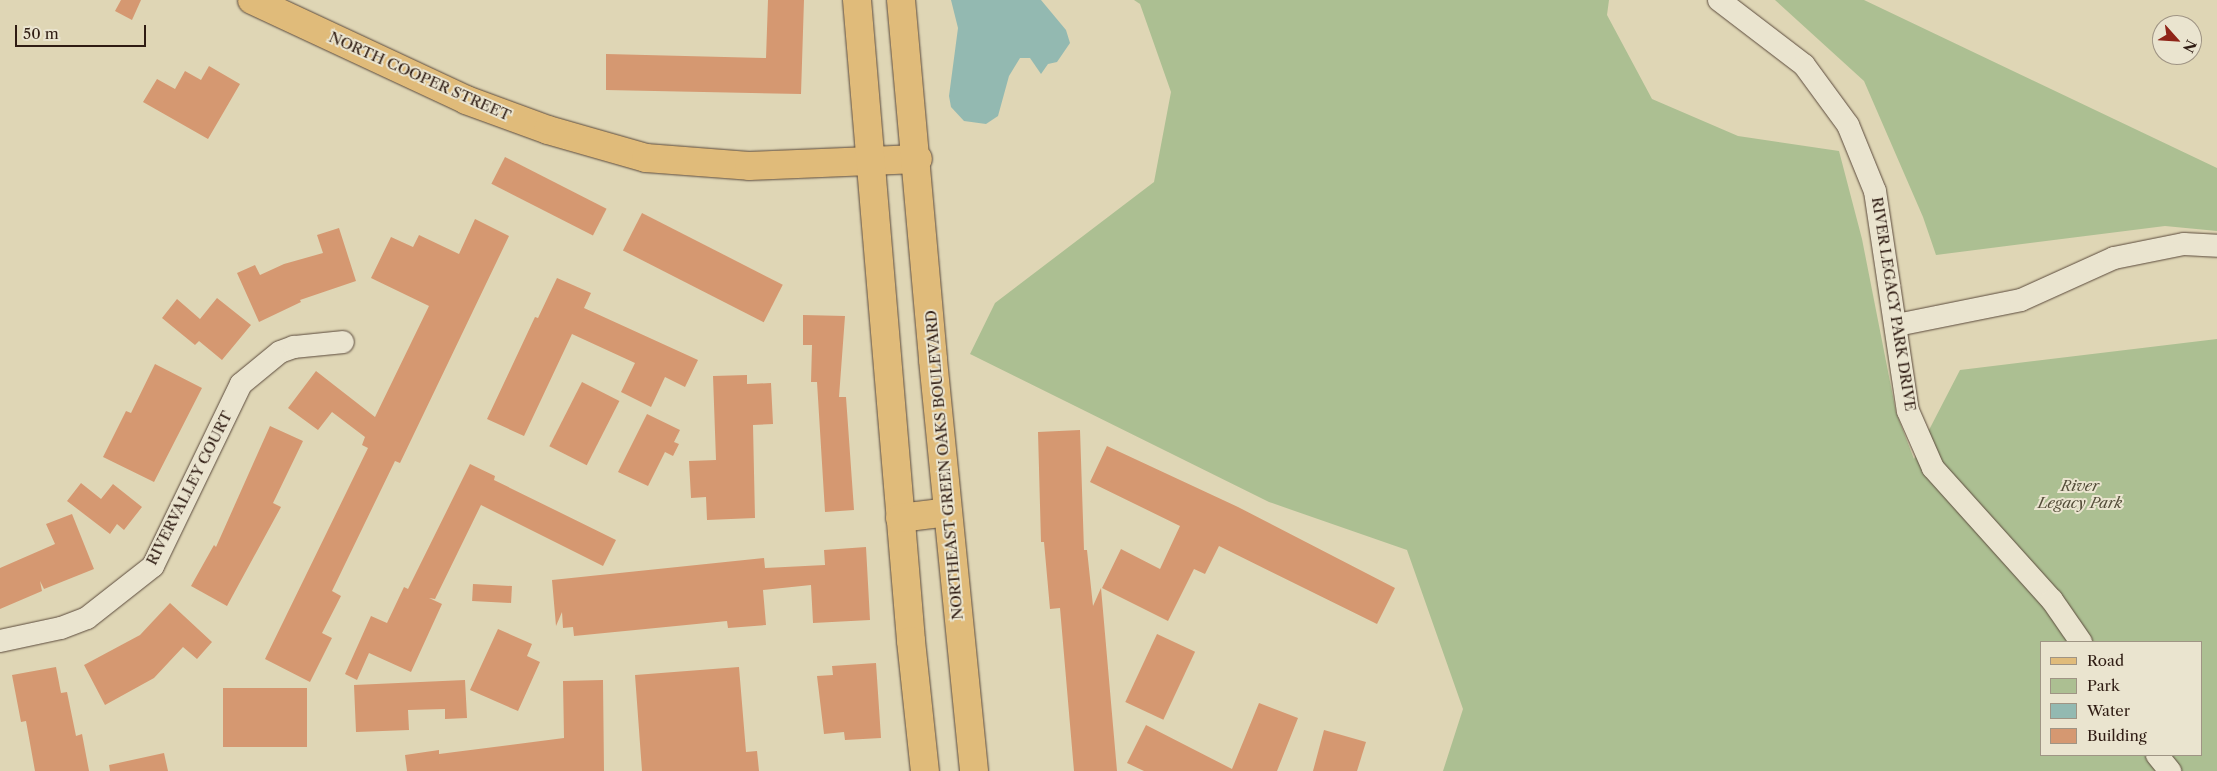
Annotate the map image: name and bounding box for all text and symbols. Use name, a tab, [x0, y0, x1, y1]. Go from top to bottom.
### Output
scale bar	[18, 15, 149, 47]
north arrow	[2152, 15, 2202, 65]
text: 50 m	[23, 24, 59, 43]
street label: NORTH COOPER STREET	[326, 28, 514, 124]
text: N	[2179, 37, 2200, 56]
street label: RIVER LEGACY PARK DRIVE	[1868, 195, 1920, 413]
street label: NORTHEAST GREEN OAKS BOULEVARD	[921, 309, 967, 621]
street label: RIVERVALLEY COURT	[142, 408, 236, 568]
park label: River Legacy Park	[2038, 476, 2122, 511]
legend	[2040, 641, 2202, 756]
text: Road	[2087, 651, 2124, 670]
text: Park	[2087, 676, 2120, 695]
text: Water	[2087, 701, 2130, 720]
text: Building	[2087, 726, 2147, 745]

